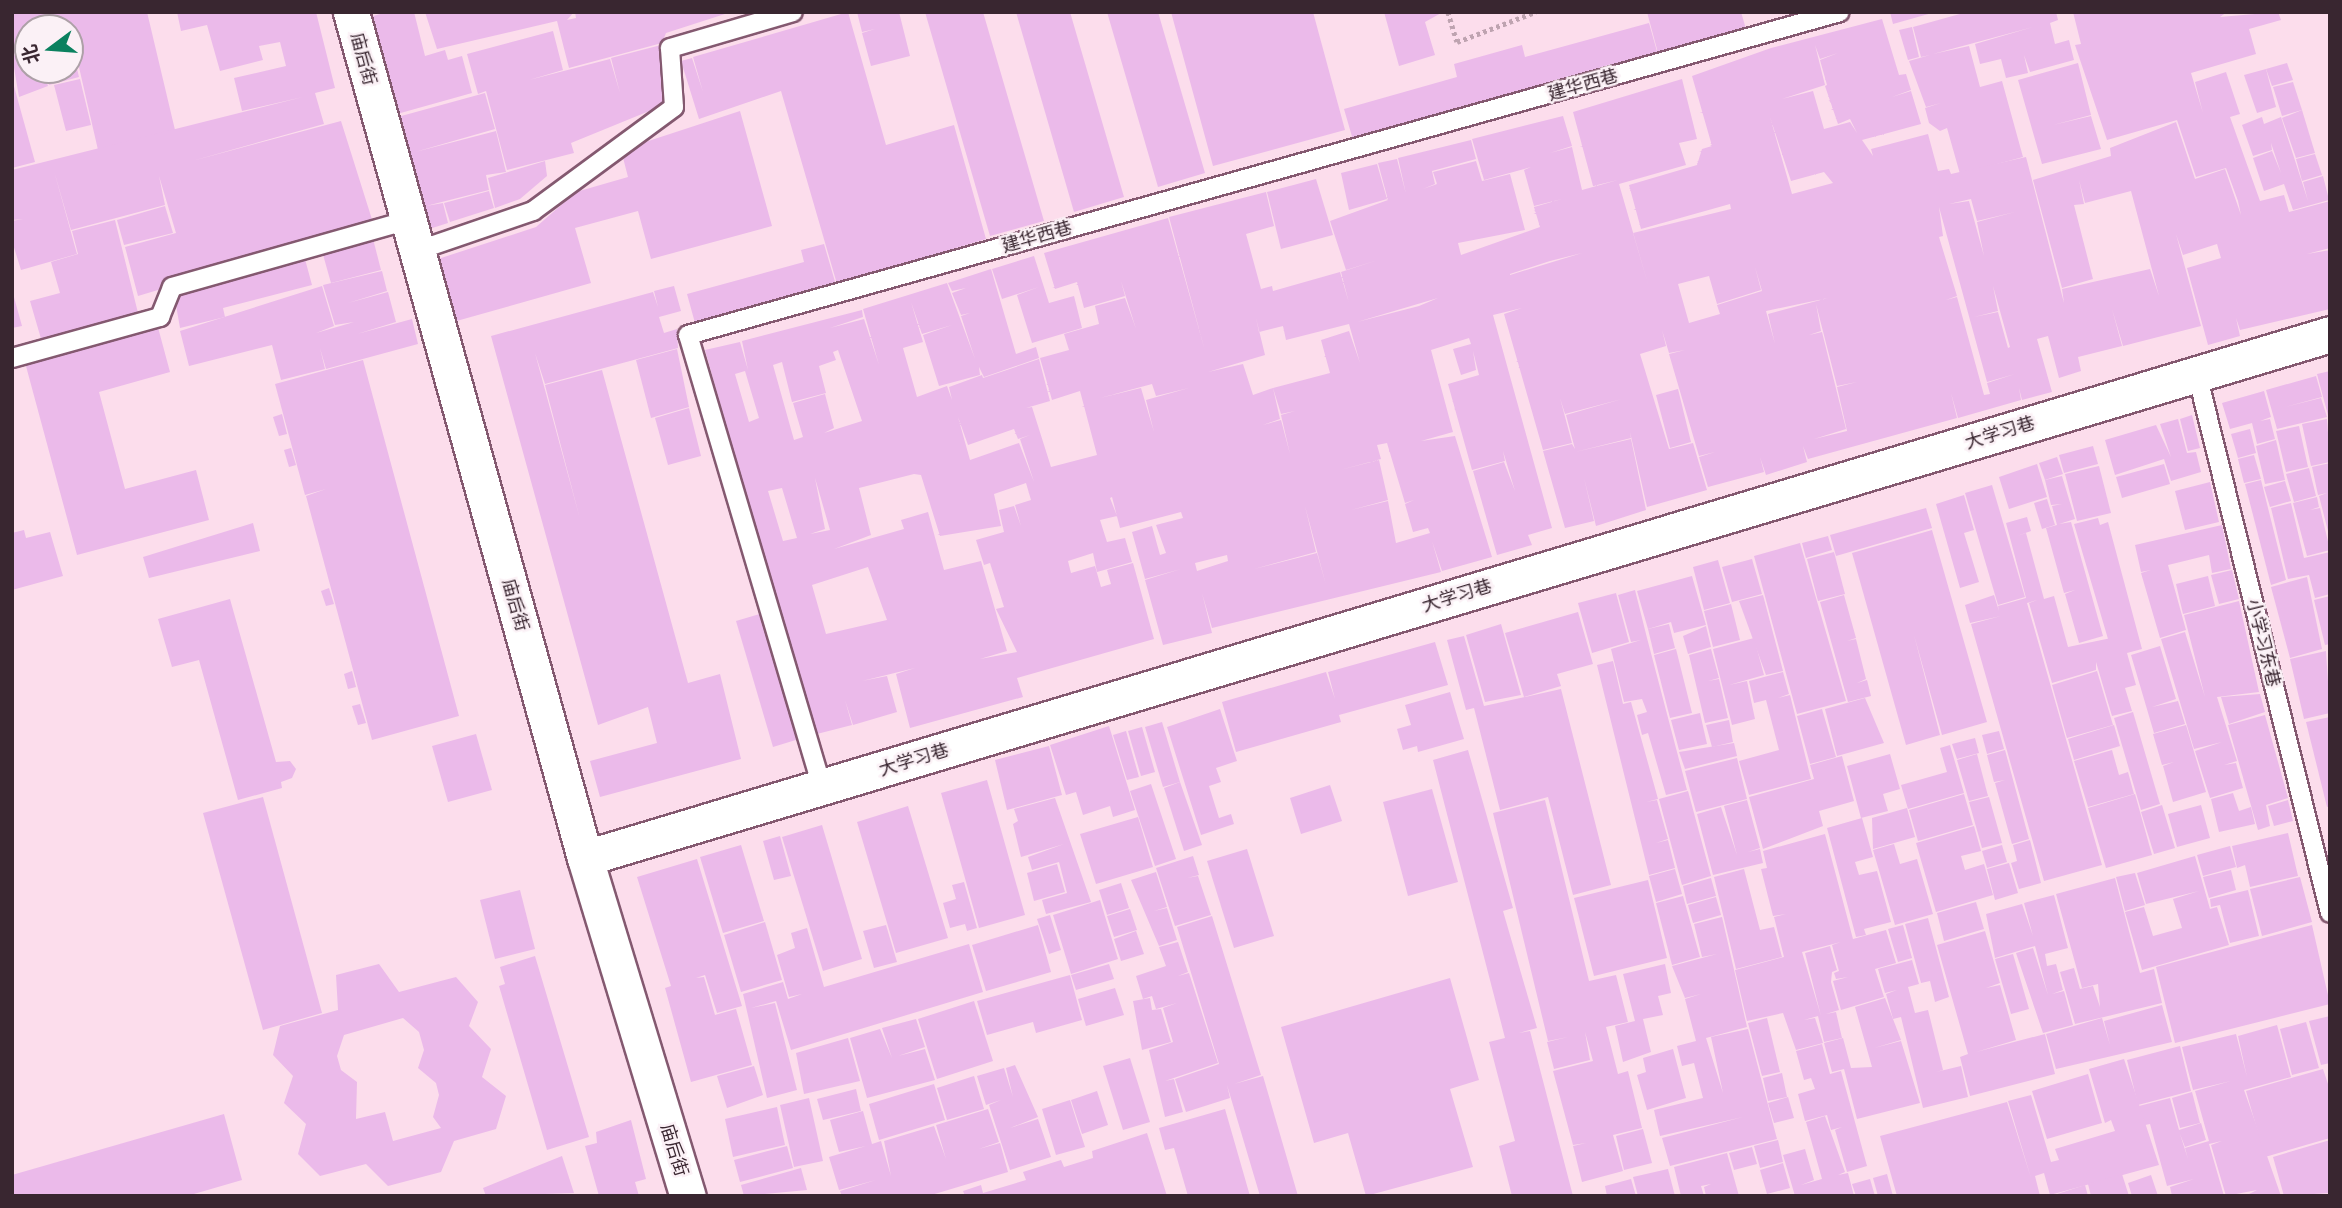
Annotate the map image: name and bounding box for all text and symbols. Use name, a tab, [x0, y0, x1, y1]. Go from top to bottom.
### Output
north arrow	[14, 14, 84, 84]
street label: 庙后街	[346, 30, 380, 88]
text: 北	[18, 42, 44, 66]
street label: 建华西巷	[1545, 65, 1621, 105]
street label: 建华西巷	[999, 217, 1075, 257]
street label: 大学习巷	[1962, 412, 2038, 454]
street label: 大学习巷	[1419, 575, 1495, 617]
street label: 庙后街	[497, 576, 533, 634]
street label: 小学习东巷	[2242, 597, 2284, 689]
street label: 大学习巷	[876, 739, 952, 781]
street label: 庙后街	[656, 1121, 692, 1179]

